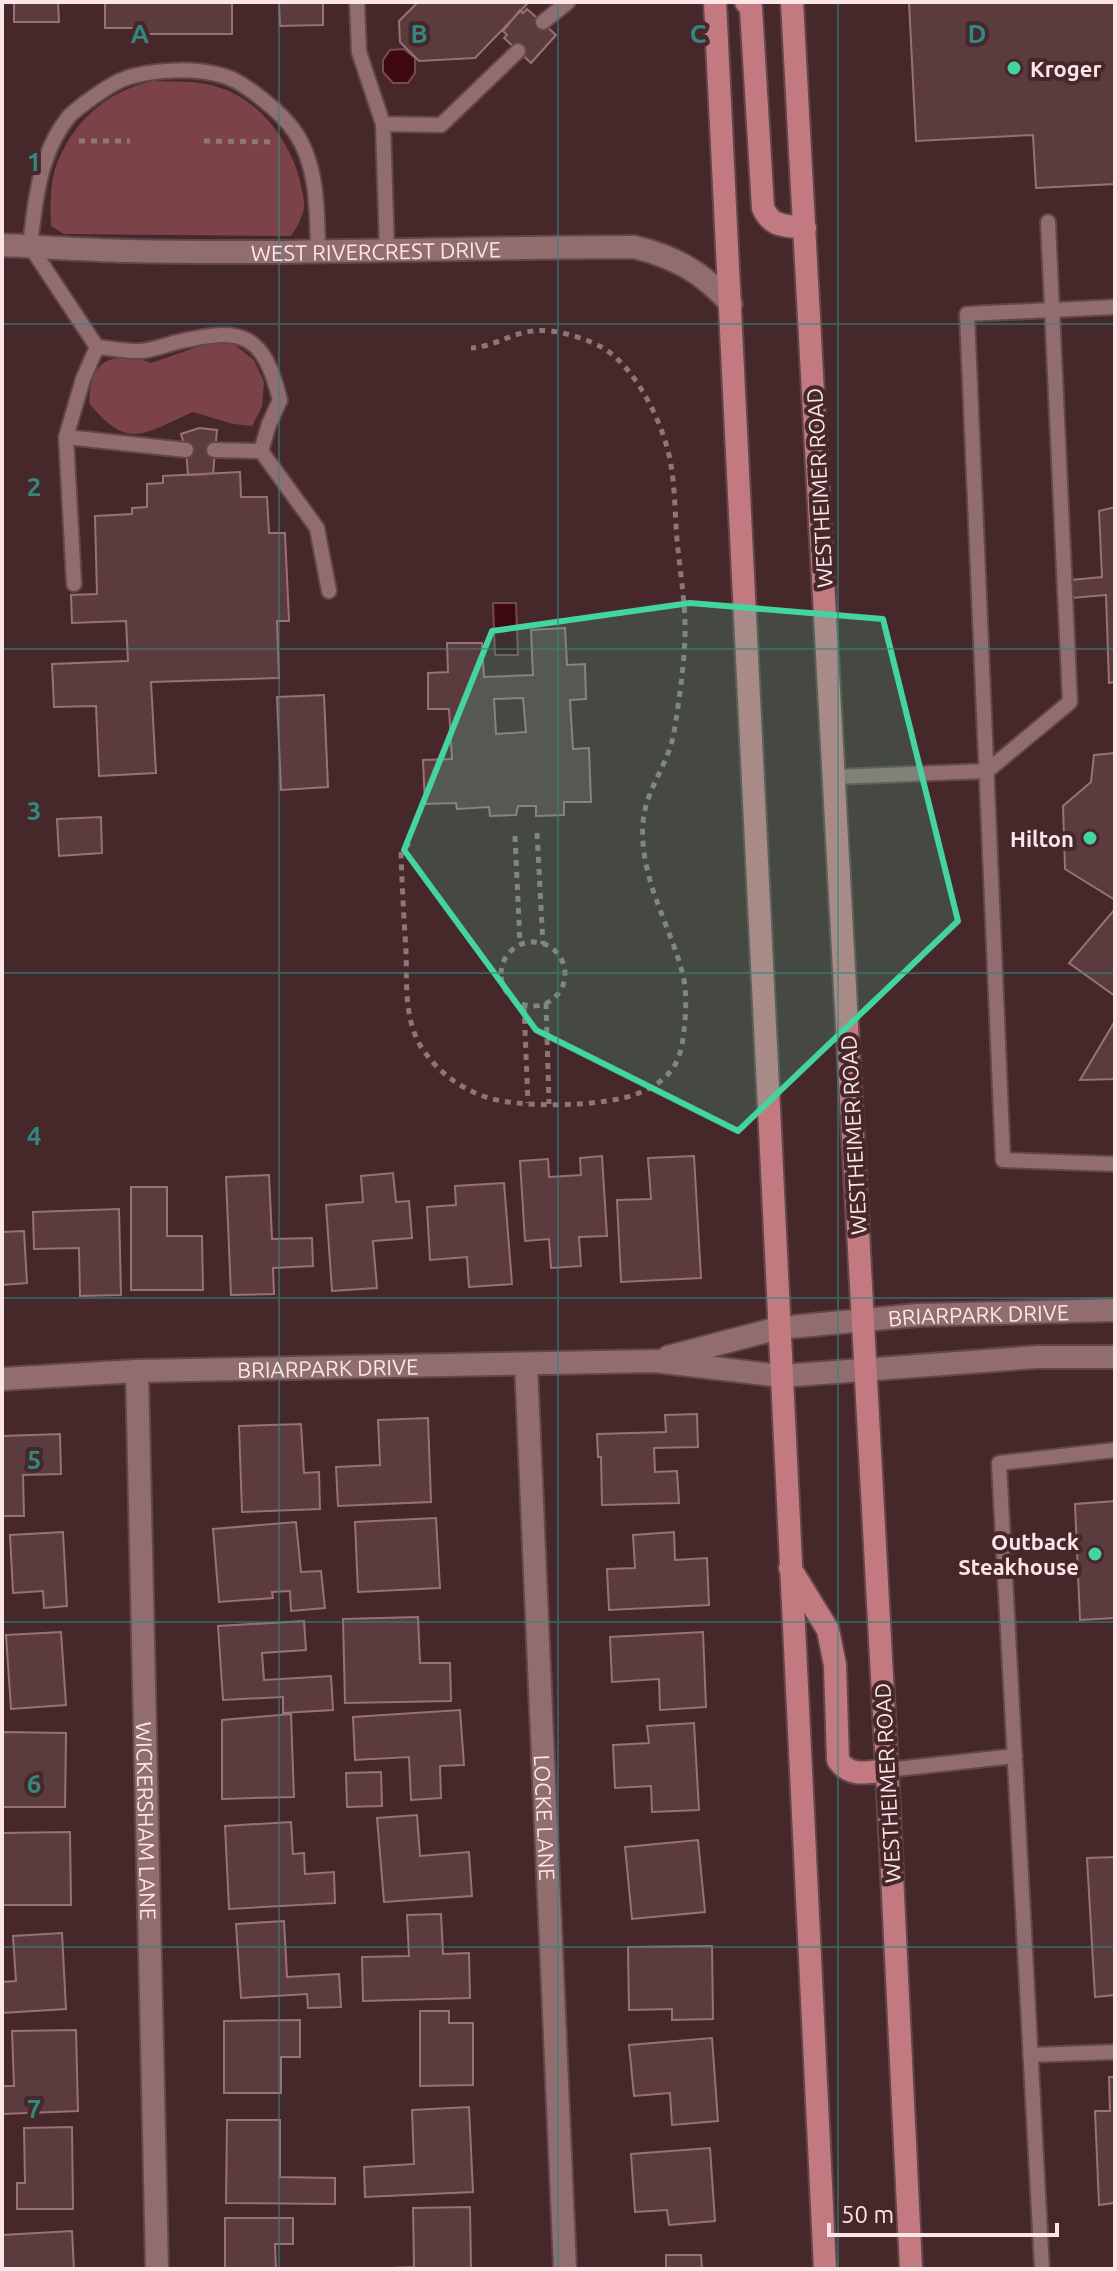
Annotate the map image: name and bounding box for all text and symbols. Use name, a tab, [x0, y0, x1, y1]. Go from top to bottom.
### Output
text: A	[131, 19, 150, 48]
text: B	[410, 19, 428, 48]
text: C	[690, 19, 707, 48]
text: D	[968, 19, 986, 48]
place label: Kroger	[1030, 56, 1101, 81]
marker: Kroger	[1005, 59, 1023, 77]
text: 1	[27, 147, 41, 176]
street label: WEST RIVERCREST DRIVE	[251, 236, 501, 265]
street label: WESTHEIMER ROAD	[801, 387, 837, 589]
text: 2	[27, 472, 41, 501]
text: 3	[27, 796, 41, 825]
place label: Hilton	[1010, 826, 1074, 851]
marker: Hilton	[1081, 829, 1099, 847]
street label: WESTHEIMER ROAD	[835, 1034, 871, 1236]
text: 4	[27, 1121, 41, 1150]
street label: BRIARPARK DRIVE	[887, 1299, 1069, 1330]
street label: BRIARPARK DRIVE	[237, 1353, 419, 1382]
text: 5	[27, 1445, 41, 1474]
place label: Outback Steakhouse	[958, 1529, 1080, 1579]
marker: Outback Steakhouse	[1086, 1545, 1104, 1563]
street label: WESTHEIMER ROAD	[869, 1682, 905, 1884]
street label: WICKERSHAM LANE	[132, 1721, 162, 1920]
street label: LOCKE LANE	[530, 1754, 561, 1881]
text: 6	[27, 1769, 41, 1798]
text: 7	[27, 2094, 41, 2123]
scale bar	[829, 2187, 1057, 2237]
text: 50 m	[841, 2201, 894, 2228]

